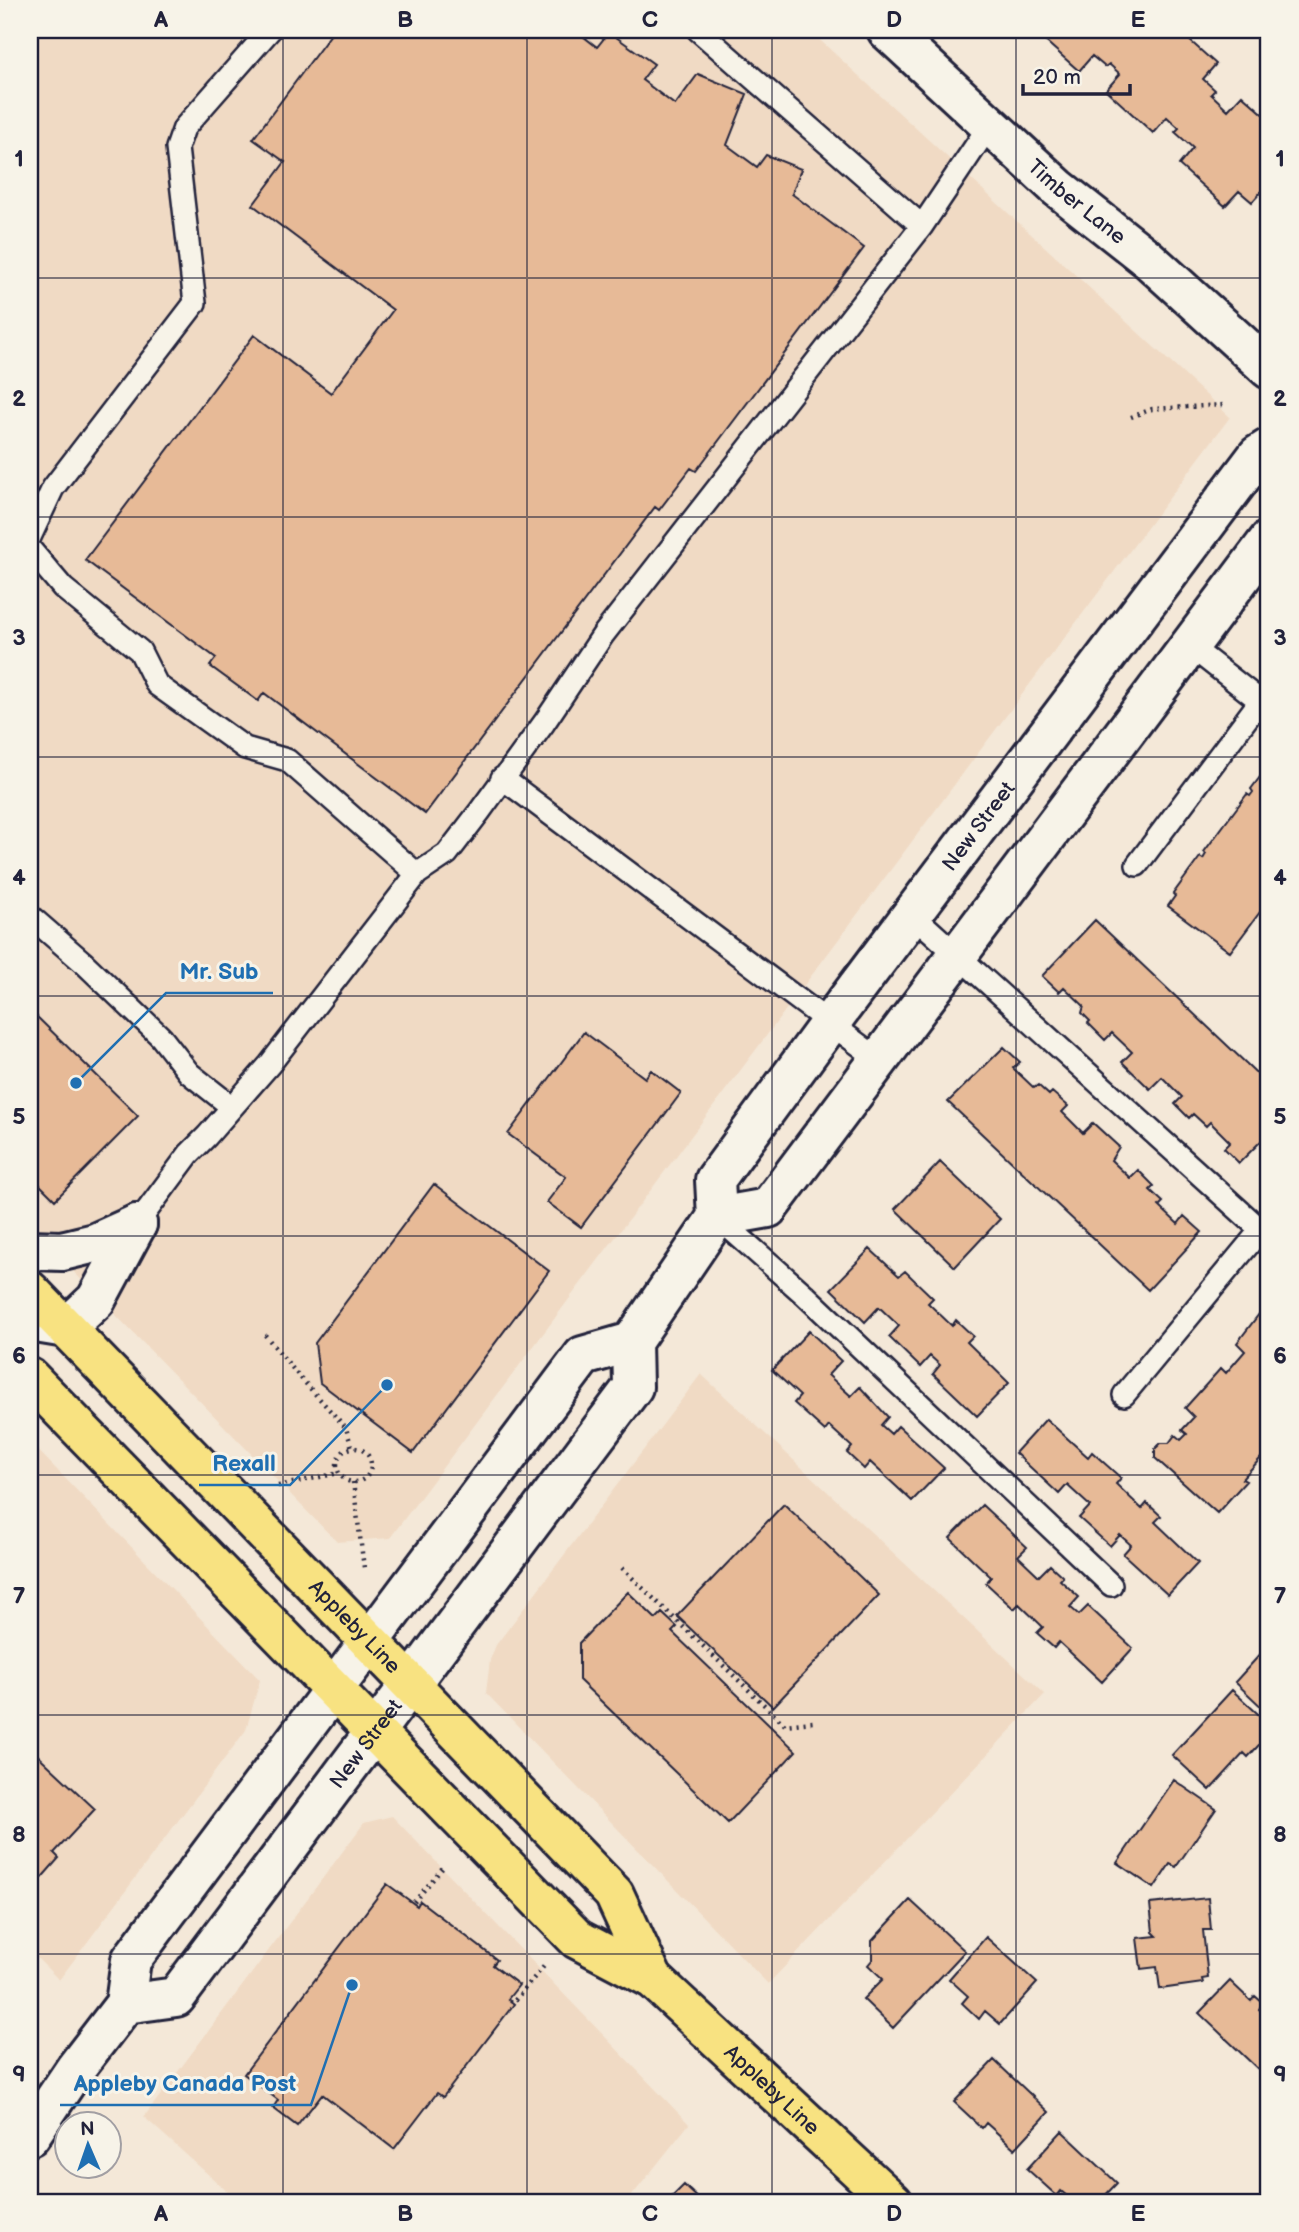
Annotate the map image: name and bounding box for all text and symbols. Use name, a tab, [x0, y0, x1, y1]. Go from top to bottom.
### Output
text: A	[153, 6, 169, 34]
text: B	[397, 6, 413, 34]
text: C	[642, 6, 658, 34]
text: D	[886, 6, 902, 34]
text: E	[1131, 6, 1146, 34]
scale bar	[1023, 52, 1129, 96]
text: 20 m	[1033, 65, 1081, 90]
text: 1	[14, 145, 24, 173]
text: 1	[1275, 145, 1285, 173]
street label: Timber Lane	[1023, 154, 1131, 249]
text: 2	[12, 385, 26, 413]
text: 2	[1273, 385, 1287, 413]
text: 3	[12, 624, 26, 652]
text: 3	[1273, 624, 1287, 652]
street label: New Street	[937, 776, 1020, 876]
text: 4	[12, 864, 26, 892]
text: 4	[1273, 864, 1287, 892]
callout: Mr. Sub	[166, 949, 273, 993]
text: Mr. Sub	[179, 958, 259, 986]
text: 5	[12, 1103, 26, 1131]
text: 5	[1273, 1103, 1287, 1131]
text: 6	[12, 1342, 26, 1370]
text: 6	[1273, 1342, 1287, 1370]
callout: Rexall	[199, 1441, 290, 1485]
text: Rexall	[212, 1450, 276, 1478]
street label: Appleby Line	[304, 1574, 406, 1679]
text: 7	[13, 1582, 26, 1610]
text: 7	[1274, 1582, 1287, 1610]
street label: New Street	[324, 1694, 408, 1793]
text: 8	[12, 1821, 26, 1849]
text: 8	[1273, 1821, 1287, 1849]
street label: Appleby Line	[719, 2039, 825, 2140]
text: 9	[12, 2061, 26, 2089]
callout: Appleby Canada Post	[60, 2061, 311, 2105]
text: 9	[1273, 2061, 1287, 2089]
text: Appleby Canada Post	[73, 2070, 297, 2098]
north arrow	[52, 2110, 122, 2180]
text: N	[80, 2118, 95, 2141]
text: A	[153, 2200, 169, 2228]
text: B	[397, 2200, 413, 2228]
text: C	[642, 2200, 658, 2228]
text: D	[886, 2200, 902, 2228]
text: E	[1131, 2200, 1146, 2228]

